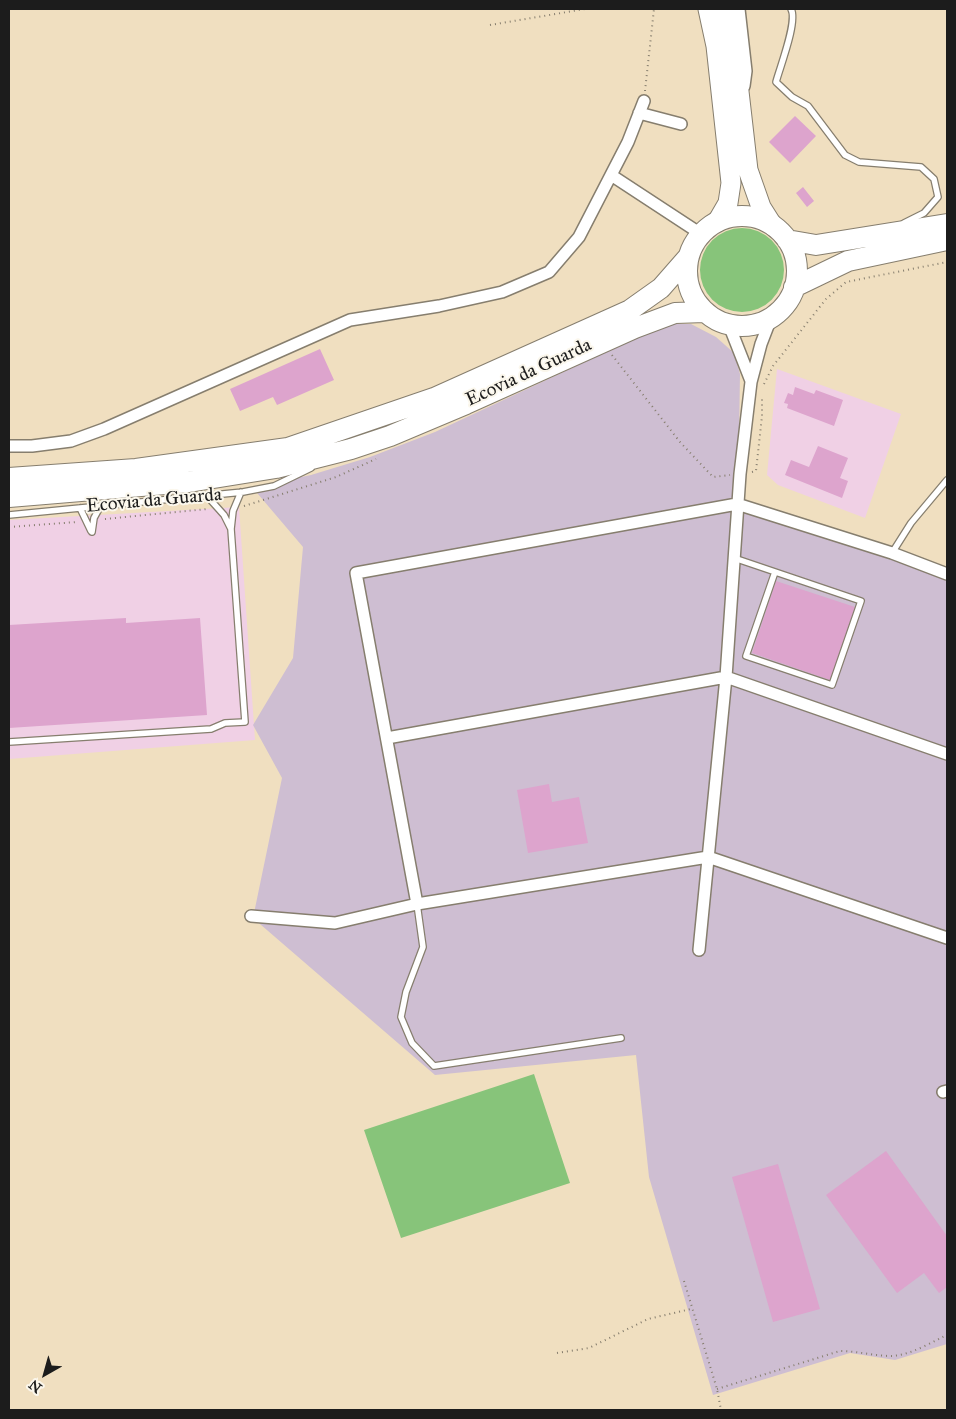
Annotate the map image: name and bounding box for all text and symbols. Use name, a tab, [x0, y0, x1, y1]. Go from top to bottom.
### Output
street label: Ecovia da Guarda	[463, 334, 595, 412]
street label: Ecovia da Guarda	[85, 484, 223, 518]
north arrow	[20, 1349, 70, 1399]
text: N	[26, 1376, 45, 1397]

